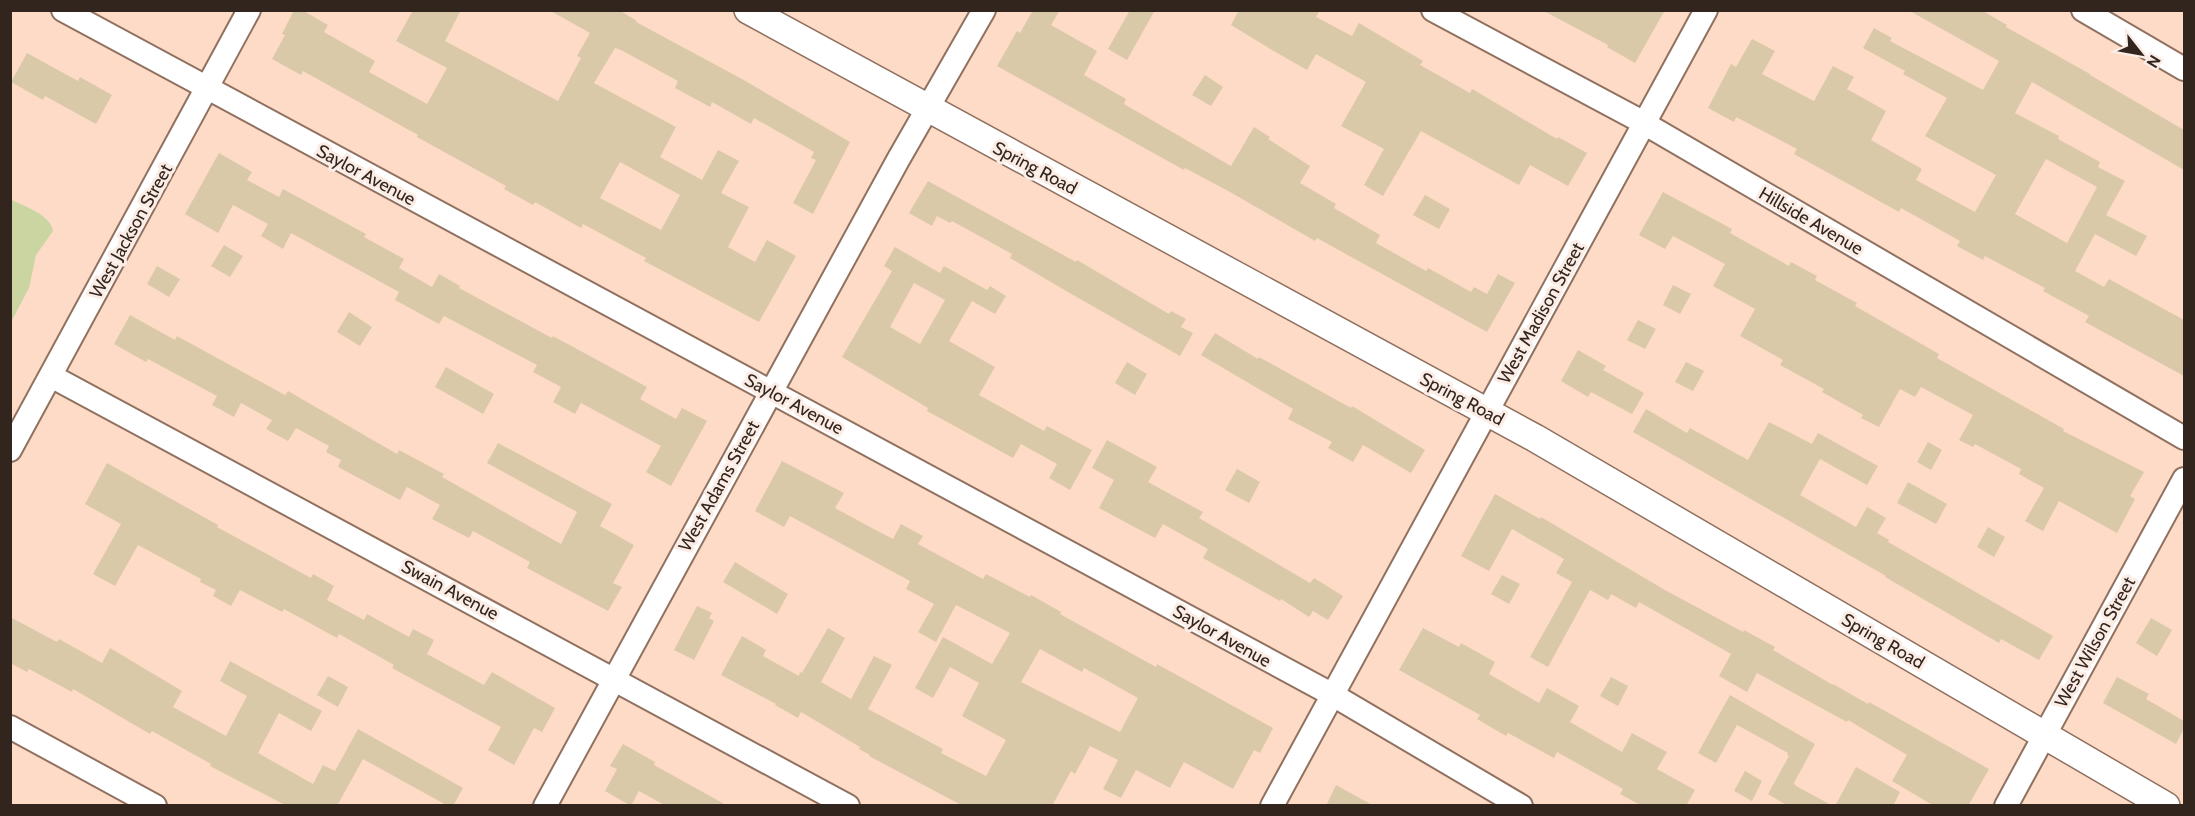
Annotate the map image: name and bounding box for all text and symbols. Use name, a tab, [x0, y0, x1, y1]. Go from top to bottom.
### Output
north arrow	[2111, 24, 2171, 84]
text: N	[2142, 52, 2164, 71]
street label: Spring Road	[989, 137, 1081, 199]
street label: Saylor Avenue	[313, 140, 419, 210]
street label: West Jackson Street	[85, 160, 177, 302]
street label: Hillside Avenue	[1755, 182, 1867, 260]
street label: West Madison Street	[1493, 239, 1589, 387]
street label: Spring Road	[1416, 368, 1508, 430]
street label: Saylor Avenue	[741, 369, 847, 439]
street label: West Adams Street	[674, 417, 764, 555]
street label: Swain Avenue	[398, 555, 502, 625]
street label: West Wilson Street	[2050, 573, 2140, 711]
street label: Saylor Avenue	[1169, 600, 1275, 672]
street label: Spring Road	[1838, 608, 1928, 674]

